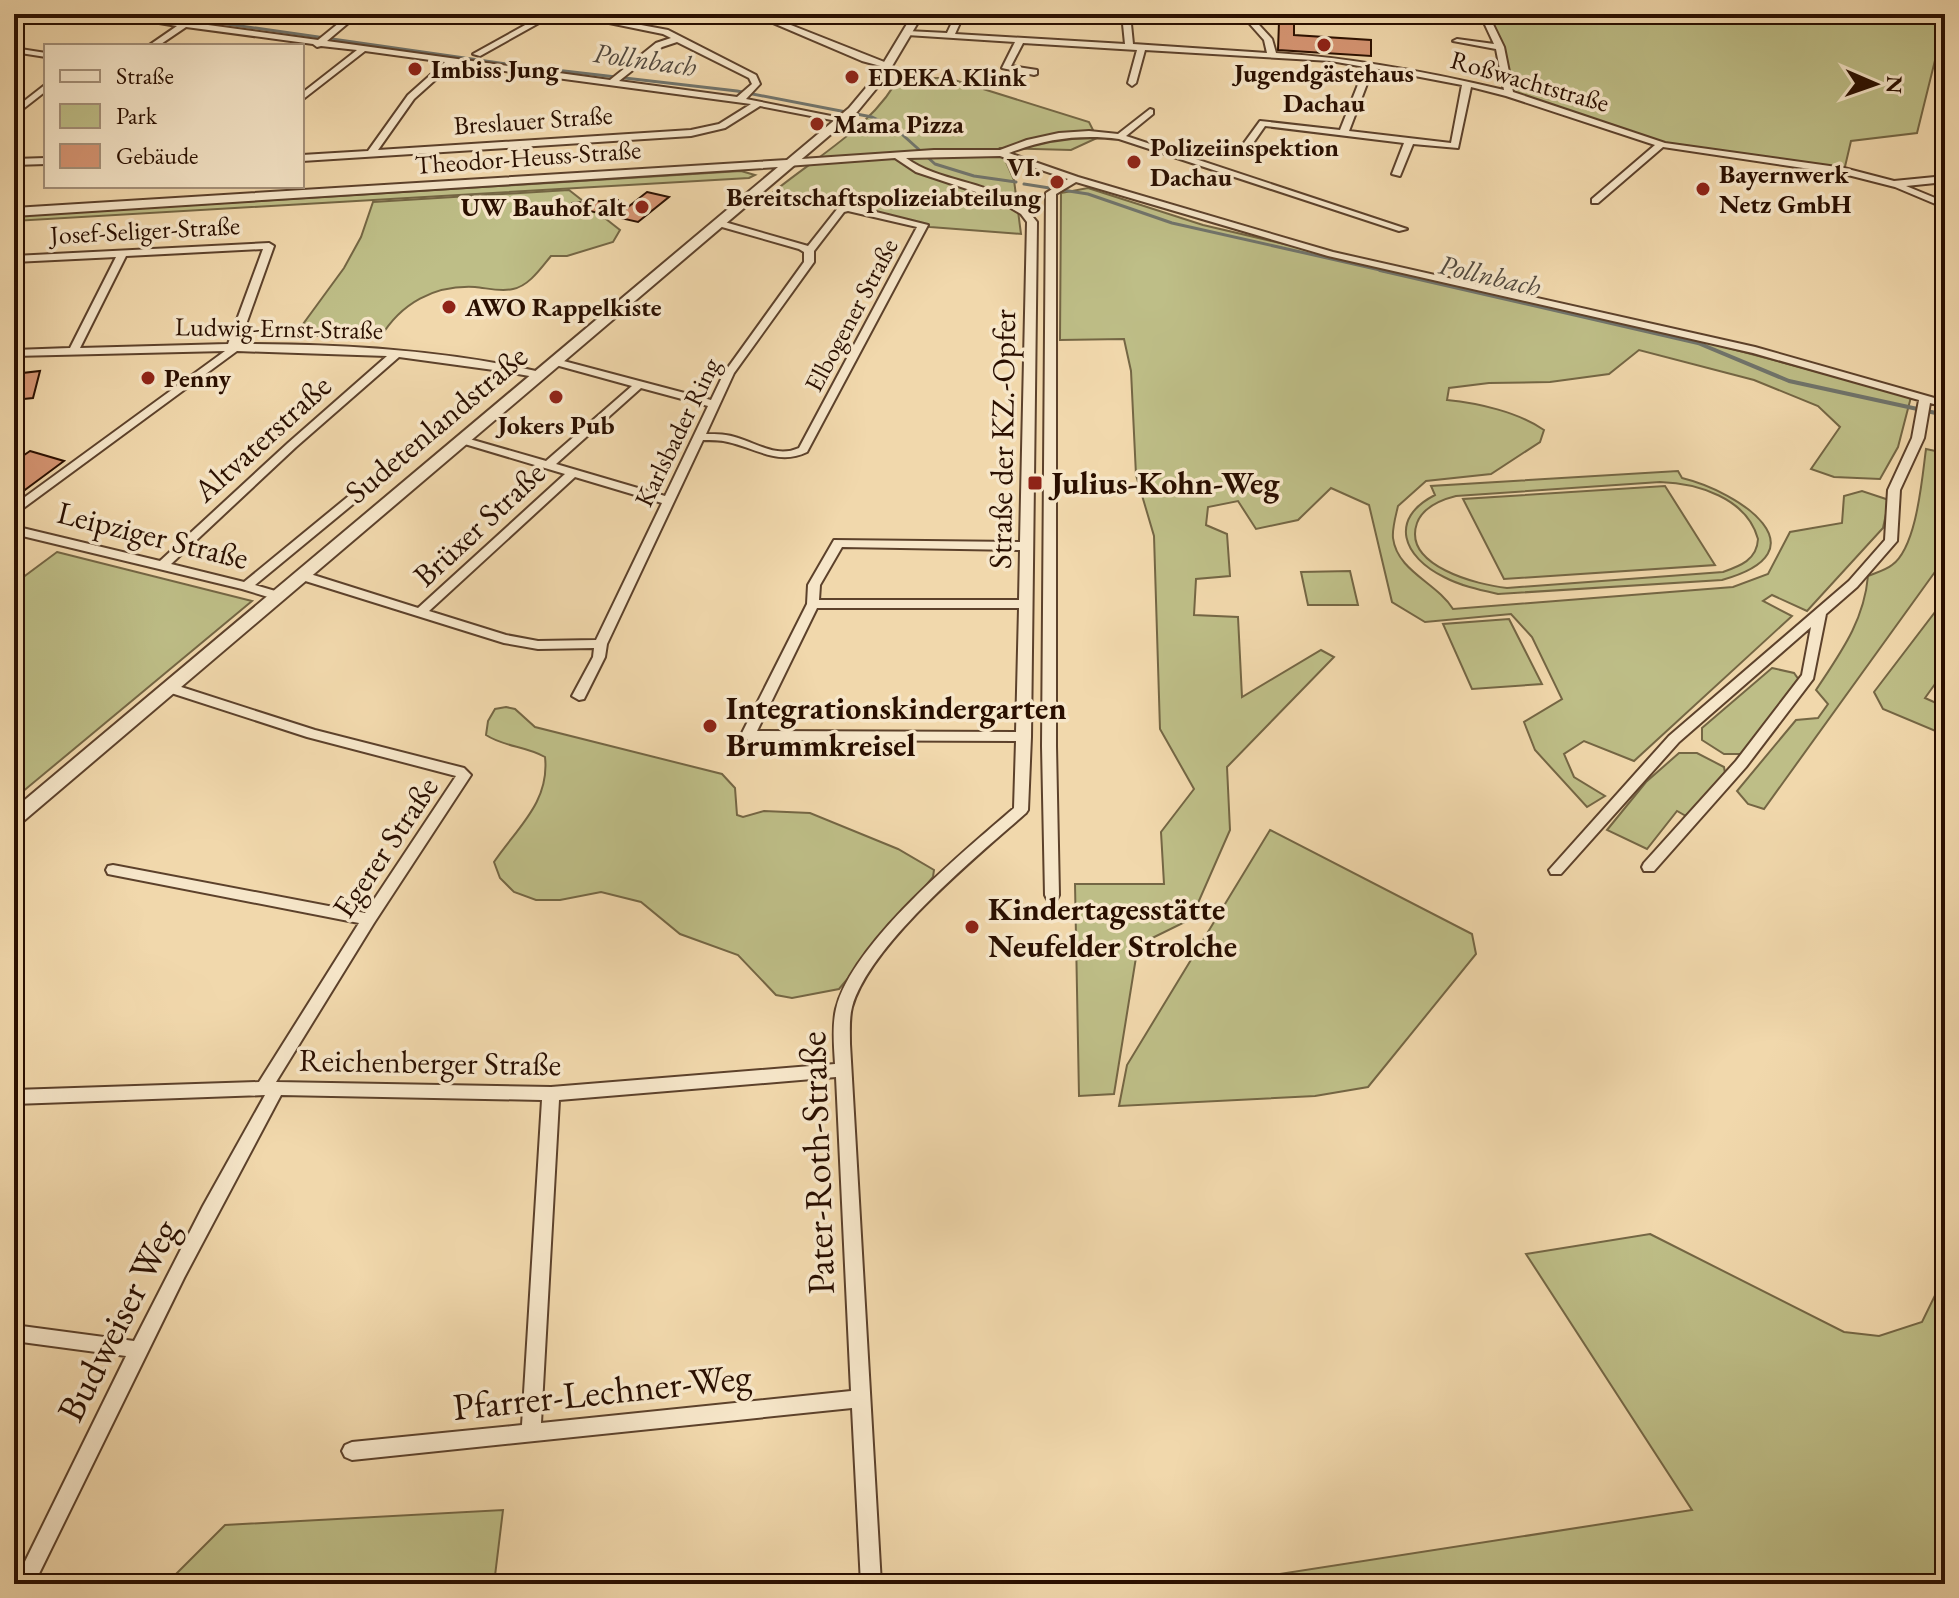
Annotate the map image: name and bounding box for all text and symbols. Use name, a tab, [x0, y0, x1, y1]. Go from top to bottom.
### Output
water label: Pollnbach	[591, 34, 699, 84]
marker: Jugendgästehaus Dachau	[1315, 36, 1333, 54]
street label: Roßwachtstraße	[1447, 42, 1613, 120]
legend	[44, 44, 304, 188]
north arrow	[1835, 44, 1915, 124]
place label: Imbiss Jung	[431, 52, 560, 86]
place label: Jugendgästehaus Dachau	[1231, 56, 1414, 120]
text: Straße	[116, 60, 174, 91]
marker: Imbiss Jung	[406, 60, 424, 78]
place label: EDEKA Klink	[868, 60, 1027, 94]
marker: EDEKA Klink	[843, 68, 861, 86]
text: N	[1880, 75, 1909, 94]
street label: Breslauer Straße	[452, 97, 614, 143]
text: Park	[116, 100, 158, 131]
place label: Mama Pizza	[833, 107, 964, 141]
marker: Mama Pizza	[808, 115, 826, 133]
place label: Polizeiinspektion Dachau	[1150, 130, 1339, 194]
street label: Theodor-Heuss-Straße	[414, 132, 642, 182]
text: Gebäude	[116, 140, 198, 171]
place label: VI. Bereitschaftspolizeiabteilung	[726, 150, 1042, 214]
marker: Polizeiinspektion Dachau	[1125, 153, 1143, 171]
place label: Bayernwerk Netz GmbH	[1719, 157, 1852, 221]
marker: VI. Bereitschaftspolizeiabteilung	[1048, 173, 1066, 191]
marker: Bayernwerk Netz GmbH	[1694, 180, 1712, 198]
place label: UW Bauhof alt	[461, 190, 626, 224]
marker: UW Bauhof alt	[633, 198, 651, 216]
street label: Josef-Seliger-Straße	[47, 208, 241, 252]
street label: Elbogener Straße	[796, 232, 906, 398]
water label: Pollnbach	[1435, 246, 1545, 304]
place label: AWO Rappelkiste	[464, 290, 662, 324]
marker: AWO Rappelkiste	[440, 298, 458, 316]
street label: Straße der KZ.-Opfer	[979, 308, 1025, 569]
street label: Ludwig-Ernst-Straße	[175, 309, 383, 347]
street label: Sudetenlandstraße	[336, 335, 536, 513]
street label: Karlsbader Ring	[626, 351, 728, 512]
place label: Penny	[164, 361, 232, 395]
street label: Altvaterstraße	[183, 365, 340, 512]
marker: Penny	[139, 369, 157, 387]
marker: Jokers Pub	[547, 388, 565, 406]
place label: Jokers Pub	[495, 408, 614, 442]
street label: Brüxer Straße	[404, 452, 554, 596]
place label: Julius-Kohn-Weg	[1048, 462, 1280, 504]
marker: Julius-Kohn-Weg	[1026, 474, 1044, 492]
street label: Leipziger Straße	[53, 491, 253, 579]
place label: Integrationskindergarten Brummkreisel	[726, 687, 1067, 766]
marker: Integrationskindergarten Brummkreisel	[701, 717, 719, 735]
street label: Egerer Straße	[322, 768, 448, 926]
place label: Kindertagesstätte Neufelder Strolche	[988, 888, 1237, 967]
marker: Kindertagesstätte Neufelder Strolche	[963, 918, 981, 936]
street label: Pater-Roth-Straße	[787, 1031, 845, 1295]
street label: Reichenberger Straße	[299, 1039, 561, 1085]
street label: Budweiser Weg	[45, 1210, 189, 1429]
street label: Pfarrer-Lechner-Weg	[450, 1351, 754, 1431]

